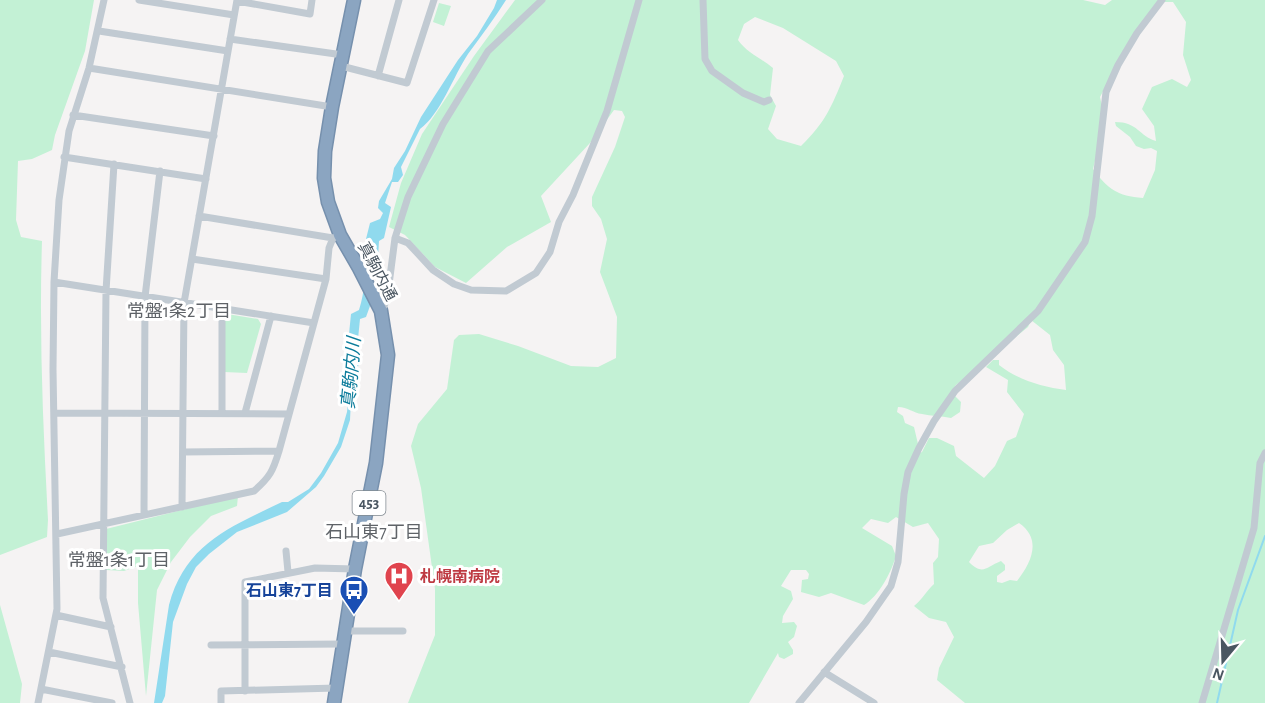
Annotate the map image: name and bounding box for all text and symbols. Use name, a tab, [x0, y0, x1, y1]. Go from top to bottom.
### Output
street label: 真駒内通	[355, 239, 400, 303]
district label: 常盤1条2丁目	[127, 302, 231, 321]
water label: 真駒内川	[338, 334, 364, 410]
road number: 453	[352, 491, 386, 515]
district label: 石山東7丁目	[325, 523, 423, 542]
district label: 常盤1条1丁目	[68, 551, 170, 570]
hospital icon: 札幌南病院	[383, 560, 415, 602]
place label: 札幌南病院	[420, 568, 500, 585]
bus stop icon: 石山東7丁目	[338, 574, 370, 616]
place label: 石山東7丁目	[246, 582, 333, 599]
north arrow	[1193, 631, 1253, 691]
text: N	[1211, 665, 1226, 684]

